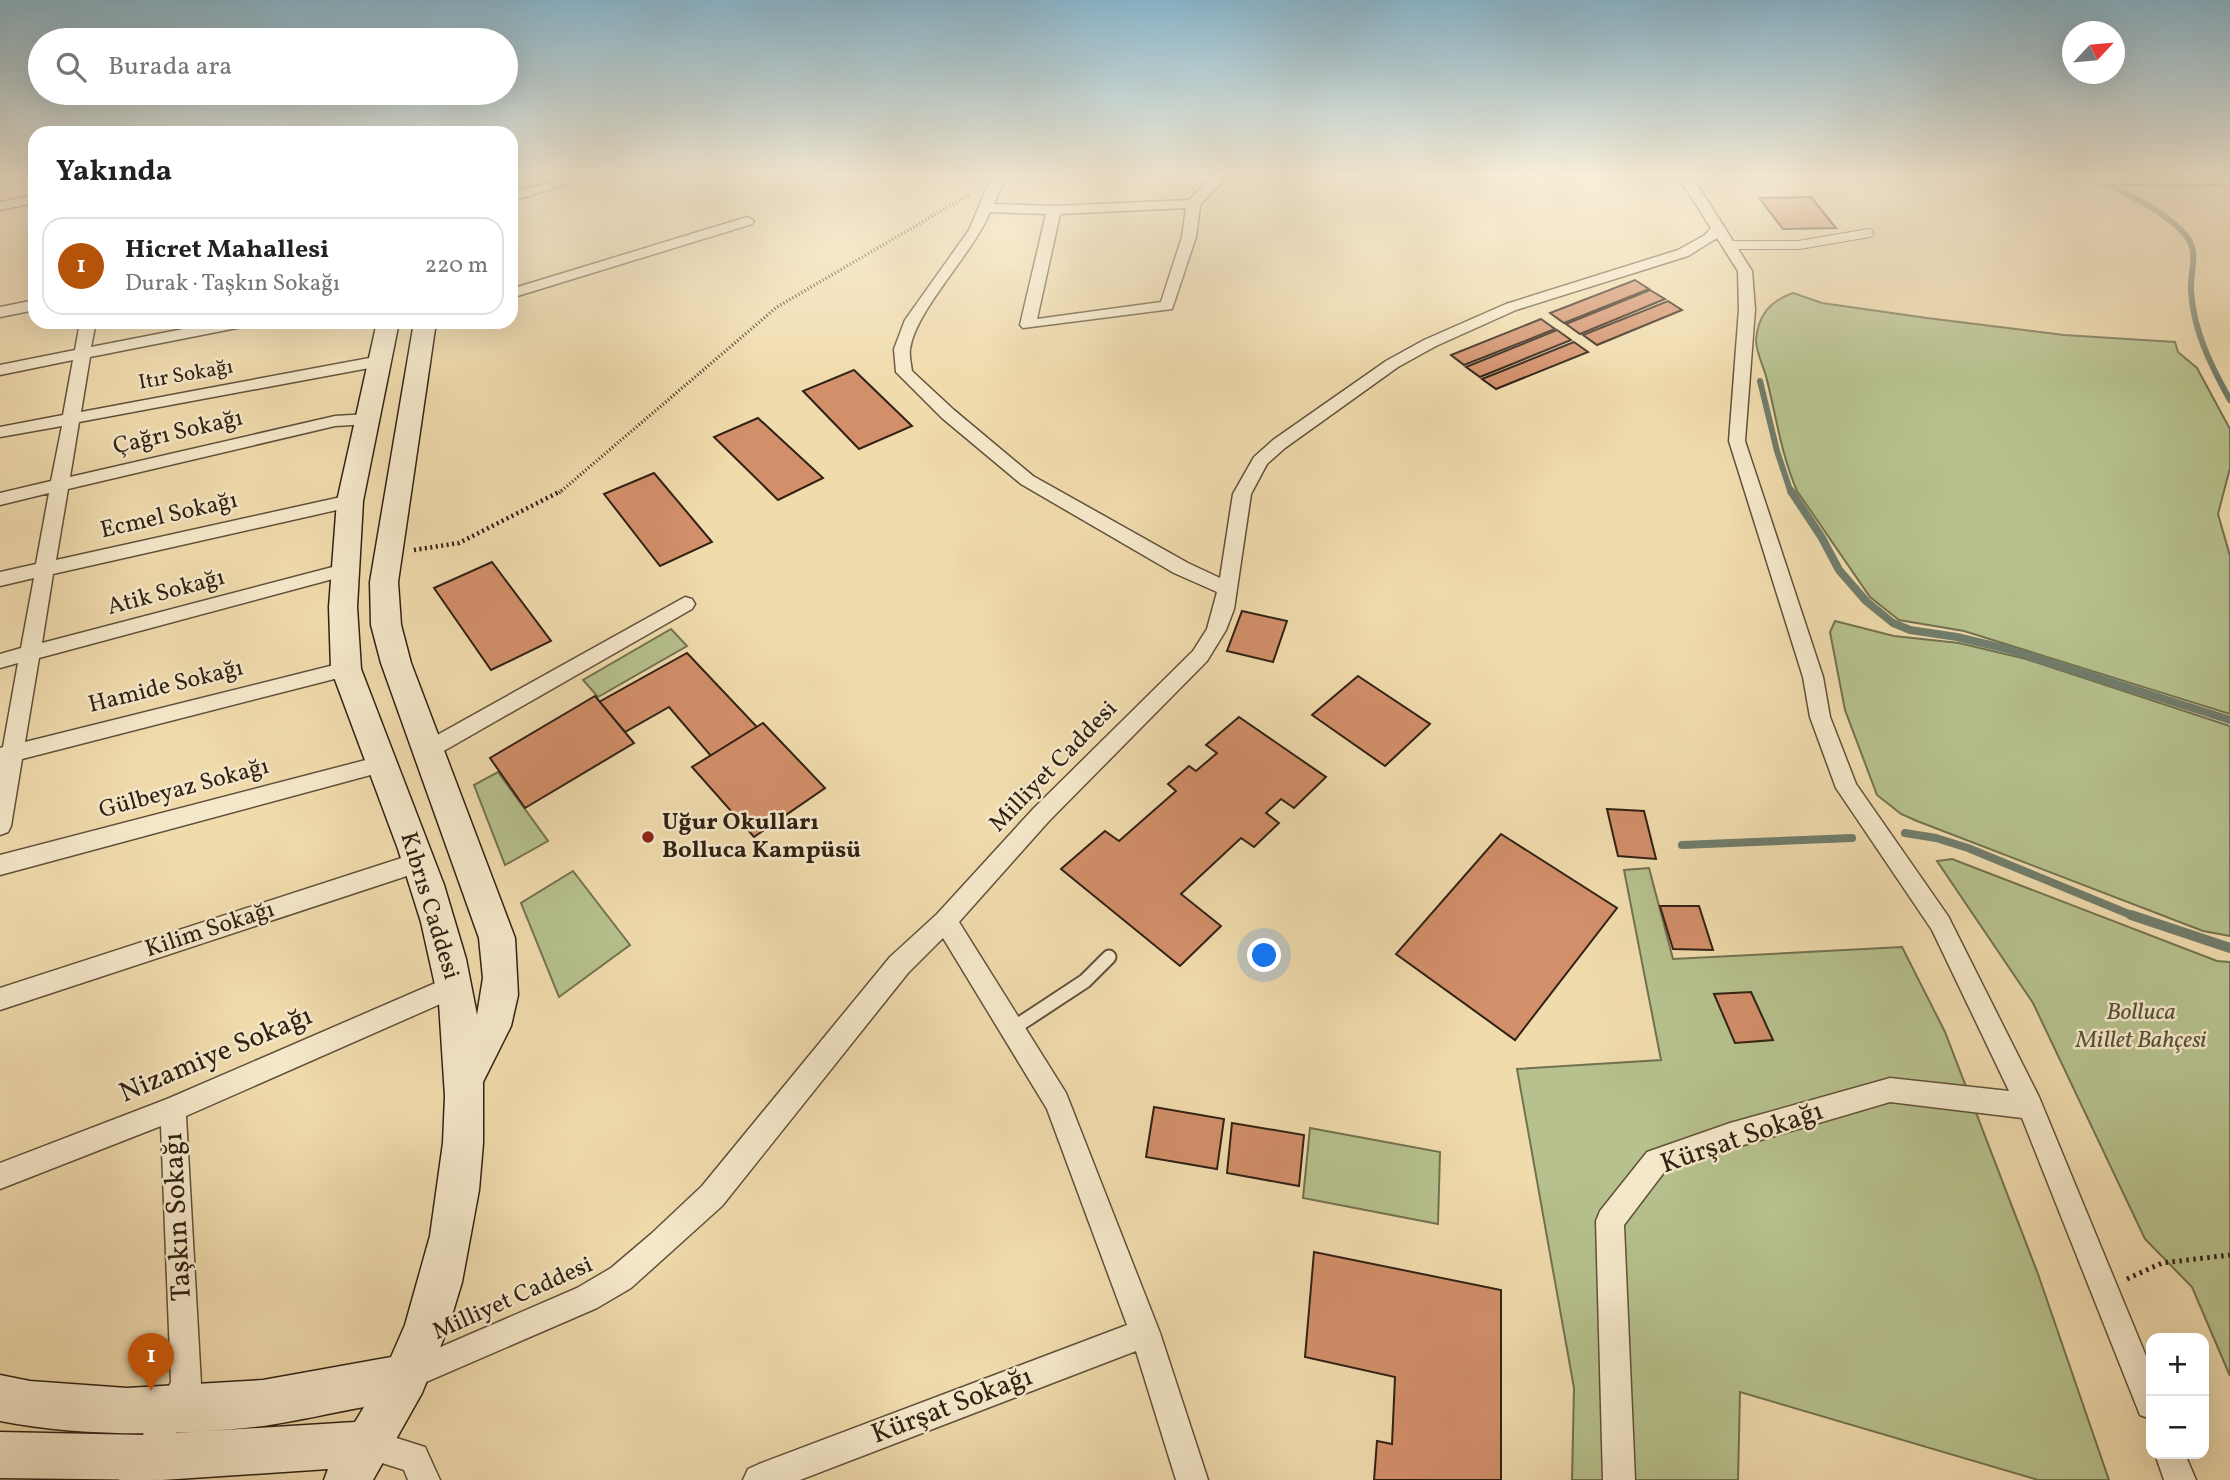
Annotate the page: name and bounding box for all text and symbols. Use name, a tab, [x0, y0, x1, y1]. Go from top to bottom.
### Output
north arrow	[2062, 21, 2125, 84]
search box	[28, 28, 518, 105]
icon: search	[52, 48, 90, 86]
text: Burada ara	[108, 49, 232, 85]
text: Yakında	[56, 151, 172, 193]
text: Hicret Mahallesi	[125, 232, 329, 268]
text: 1	[76, 250, 86, 282]
text: 220 m	[425, 250, 488, 282]
text: Durak · Taşkın Sokağı	[125, 268, 340, 300]
street label: Itır Sokağı	[136, 352, 236, 398]
street label: Çağrı Sokağı	[110, 402, 246, 464]
street label: Ecmel Sokağı	[97, 484, 241, 548]
street label: Atik Sokağı	[103, 561, 229, 625]
street label: Hamide Sokağı	[85, 651, 247, 723]
street label: Milliyet Caddesi	[982, 693, 1126, 841]
street label: Gülbeyaz Sokağı	[95, 750, 273, 828]
place label: Uğur Okulları Bolluca Kampüsü	[662, 806, 861, 868]
street label: Kıbrıs Caddesi	[390, 828, 468, 984]
marker: Uğur Okulları Bolluca Kampüsü	[640, 829, 656, 845]
street label: Kilim Sokağı	[141, 893, 279, 967]
your location	[1247, 938, 1281, 972]
park label: Bolluca Millet Bahçesi	[2075, 996, 2207, 1058]
street label: Nizamiye Sokağı	[114, 997, 318, 1113]
street label: Kürşat Sokağı	[1656, 1092, 1828, 1184]
street label: Taşkın Sokağı	[154, 1132, 202, 1302]
street label: Milliyet Caddesi	[427, 1248, 599, 1350]
pin: 1	[128, 1333, 174, 1391]
map controls	[2146, 1333, 2209, 1459]
button: +	[2146, 1333, 2209, 1396]
street label: Kürşat Sokağı	[866, 1357, 1038, 1455]
button: −	[2146, 1396, 2209, 1459]

